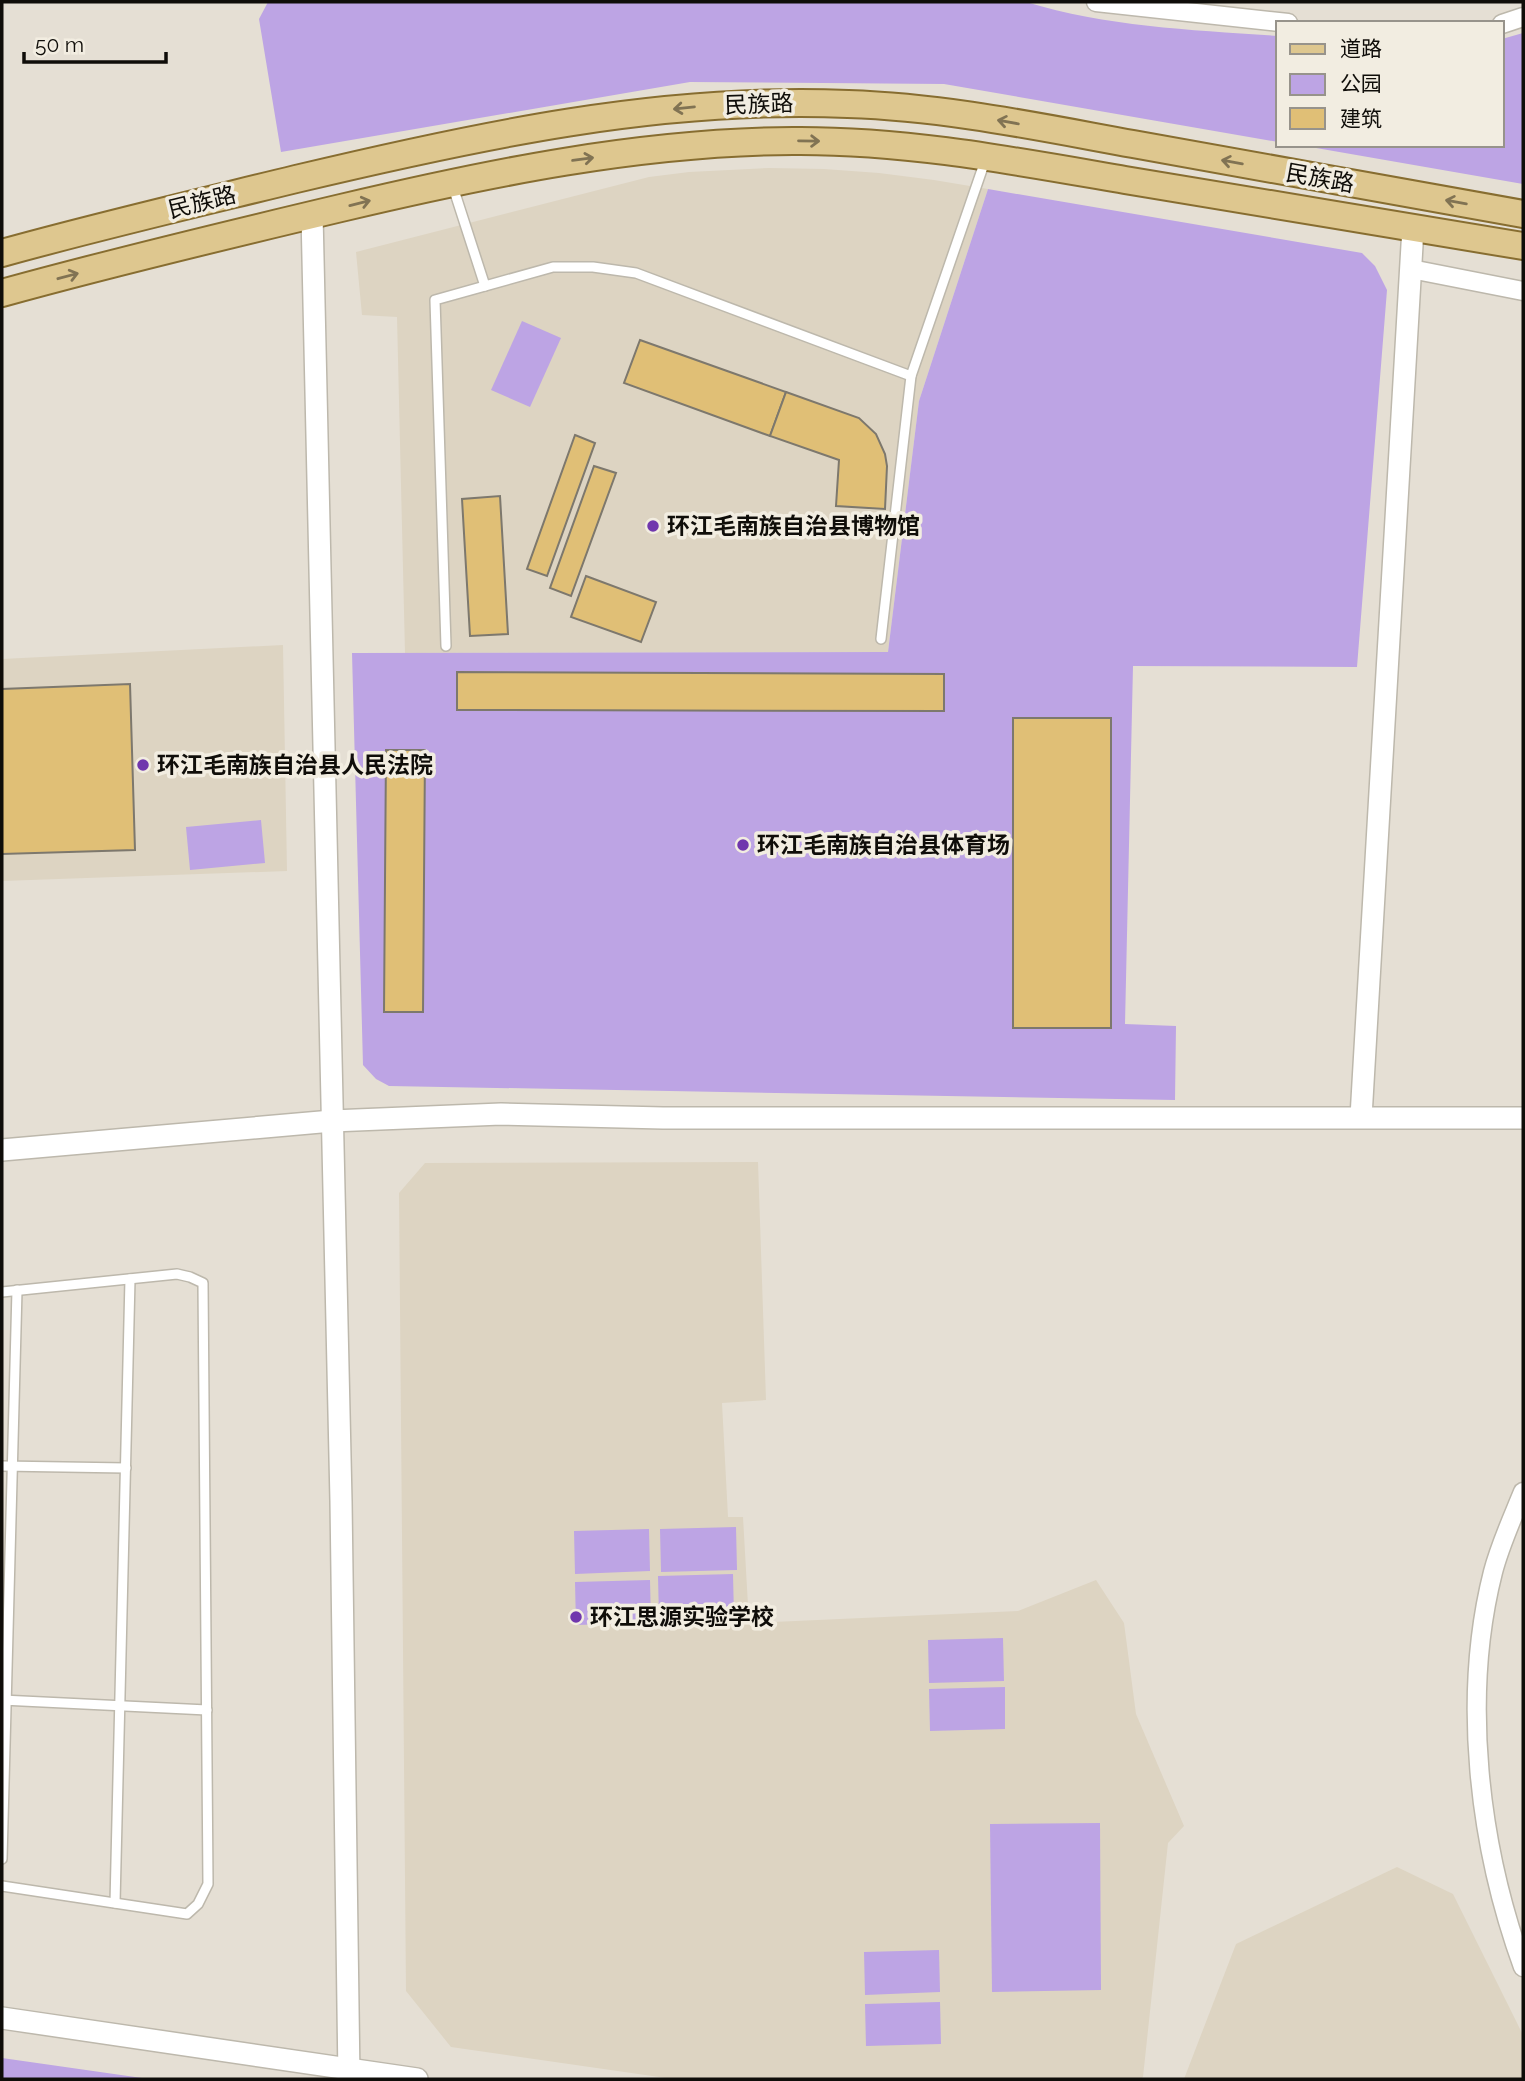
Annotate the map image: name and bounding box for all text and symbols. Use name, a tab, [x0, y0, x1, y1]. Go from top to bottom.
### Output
scale bar	[24, 21, 166, 65]
legend	[1276, 21, 1504, 147]
text: 50 m	[35, 32, 84, 57]
text: 道路	[1340, 36, 1382, 61]
text: 公园	[1340, 71, 1382, 96]
street label: 民族路	[724, 89, 794, 118]
one-way arrow	[673, 102, 696, 115]
text: 建筑	[1340, 106, 1382, 131]
one-way arrow	[997, 115, 1020, 128]
one-way arrow	[798, 134, 821, 148]
one-way arrow	[571, 152, 594, 165]
one-way arrow	[1221, 155, 1244, 168]
street label: 民族路	[1284, 158, 1356, 197]
street label: 民族路	[165, 180, 239, 223]
one-way arrow	[1445, 195, 1468, 208]
one-way arrow	[348, 196, 371, 209]
one-way arrow	[57, 268, 79, 281]
place label: 环江毛南族自治县博物馆	[667, 512, 920, 539]
marker: 环江毛南族自治县博物馆	[645, 518, 661, 534]
place label: 环江毛南族自治县人民法院	[157, 751, 433, 778]
marker: 环江毛南族自治县人民法院	[135, 757, 151, 773]
place label: 环江毛南族自治县体育场	[757, 831, 1010, 858]
marker: 环江毛南族自治县体育场	[735, 837, 751, 853]
place label: 环江思源实验学校	[590, 1603, 774, 1630]
marker: 环江思源实验学校	[568, 1609, 584, 1625]

